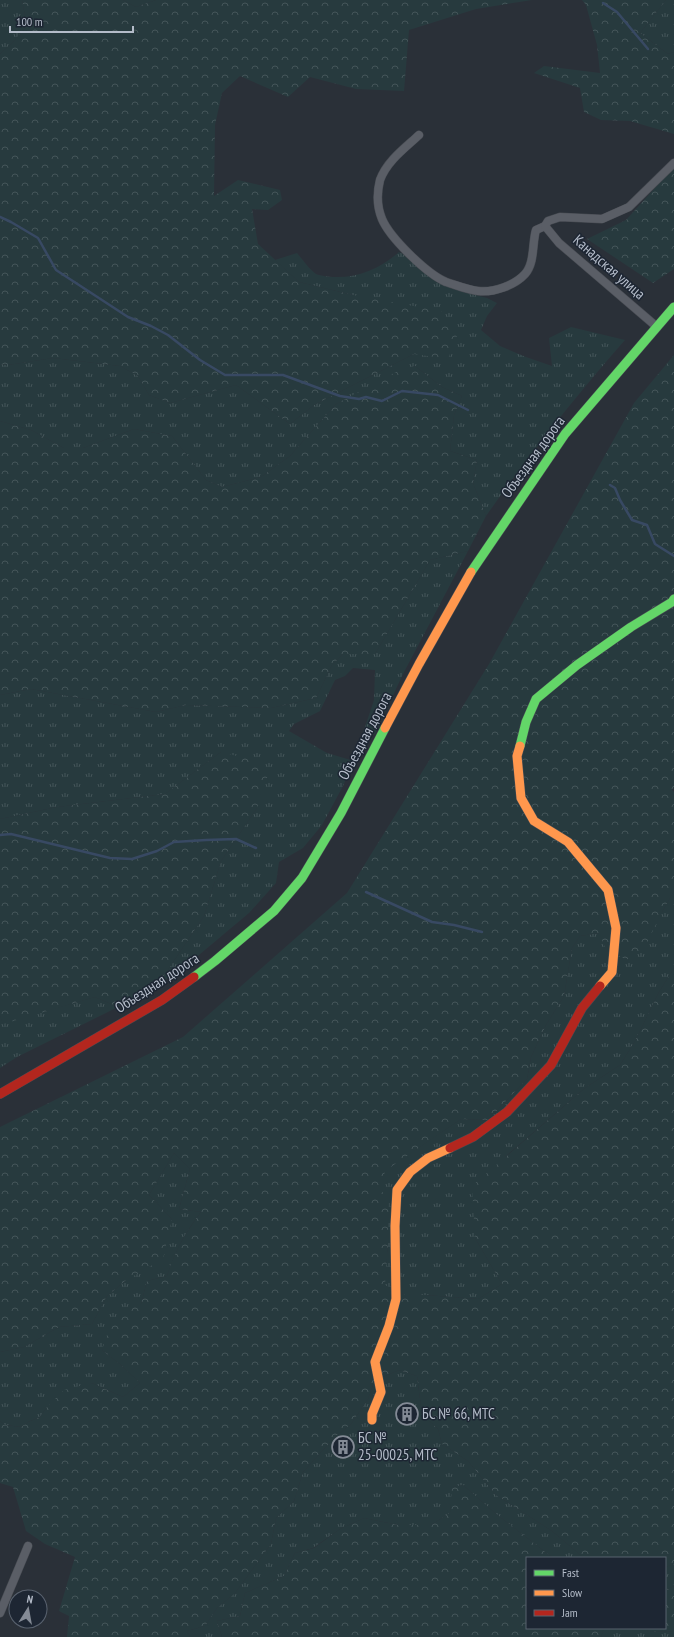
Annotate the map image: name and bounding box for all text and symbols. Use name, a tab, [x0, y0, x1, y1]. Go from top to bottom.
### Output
scale bar	[10, 8, 133, 34]
text: 100 m	[16, 14, 43, 29]
street label: Канадская улица	[569, 230, 649, 303]
street label: Объездная дорога	[497, 412, 569, 501]
street label: Объездная дорога	[334, 689, 396, 783]
street label: Объездная дорога	[111, 948, 202, 1017]
building icon: БС № 66, МТС	[394, 1401, 420, 1427]
place label: БС № 66, МТС	[422, 1404, 495, 1423]
place label: БС № 25-00025, МТС	[358, 1428, 437, 1464]
building icon: БС № 25-00025, МТС	[330, 1434, 356, 1460]
legend	[526, 1557, 666, 1629]
text: Fast	[562, 1565, 580, 1580]
text: Slow	[562, 1585, 583, 1600]
north arrow	[8, 1589, 48, 1629]
text: N	[26, 1592, 34, 1607]
text: Jam	[561, 1605, 578, 1620]

